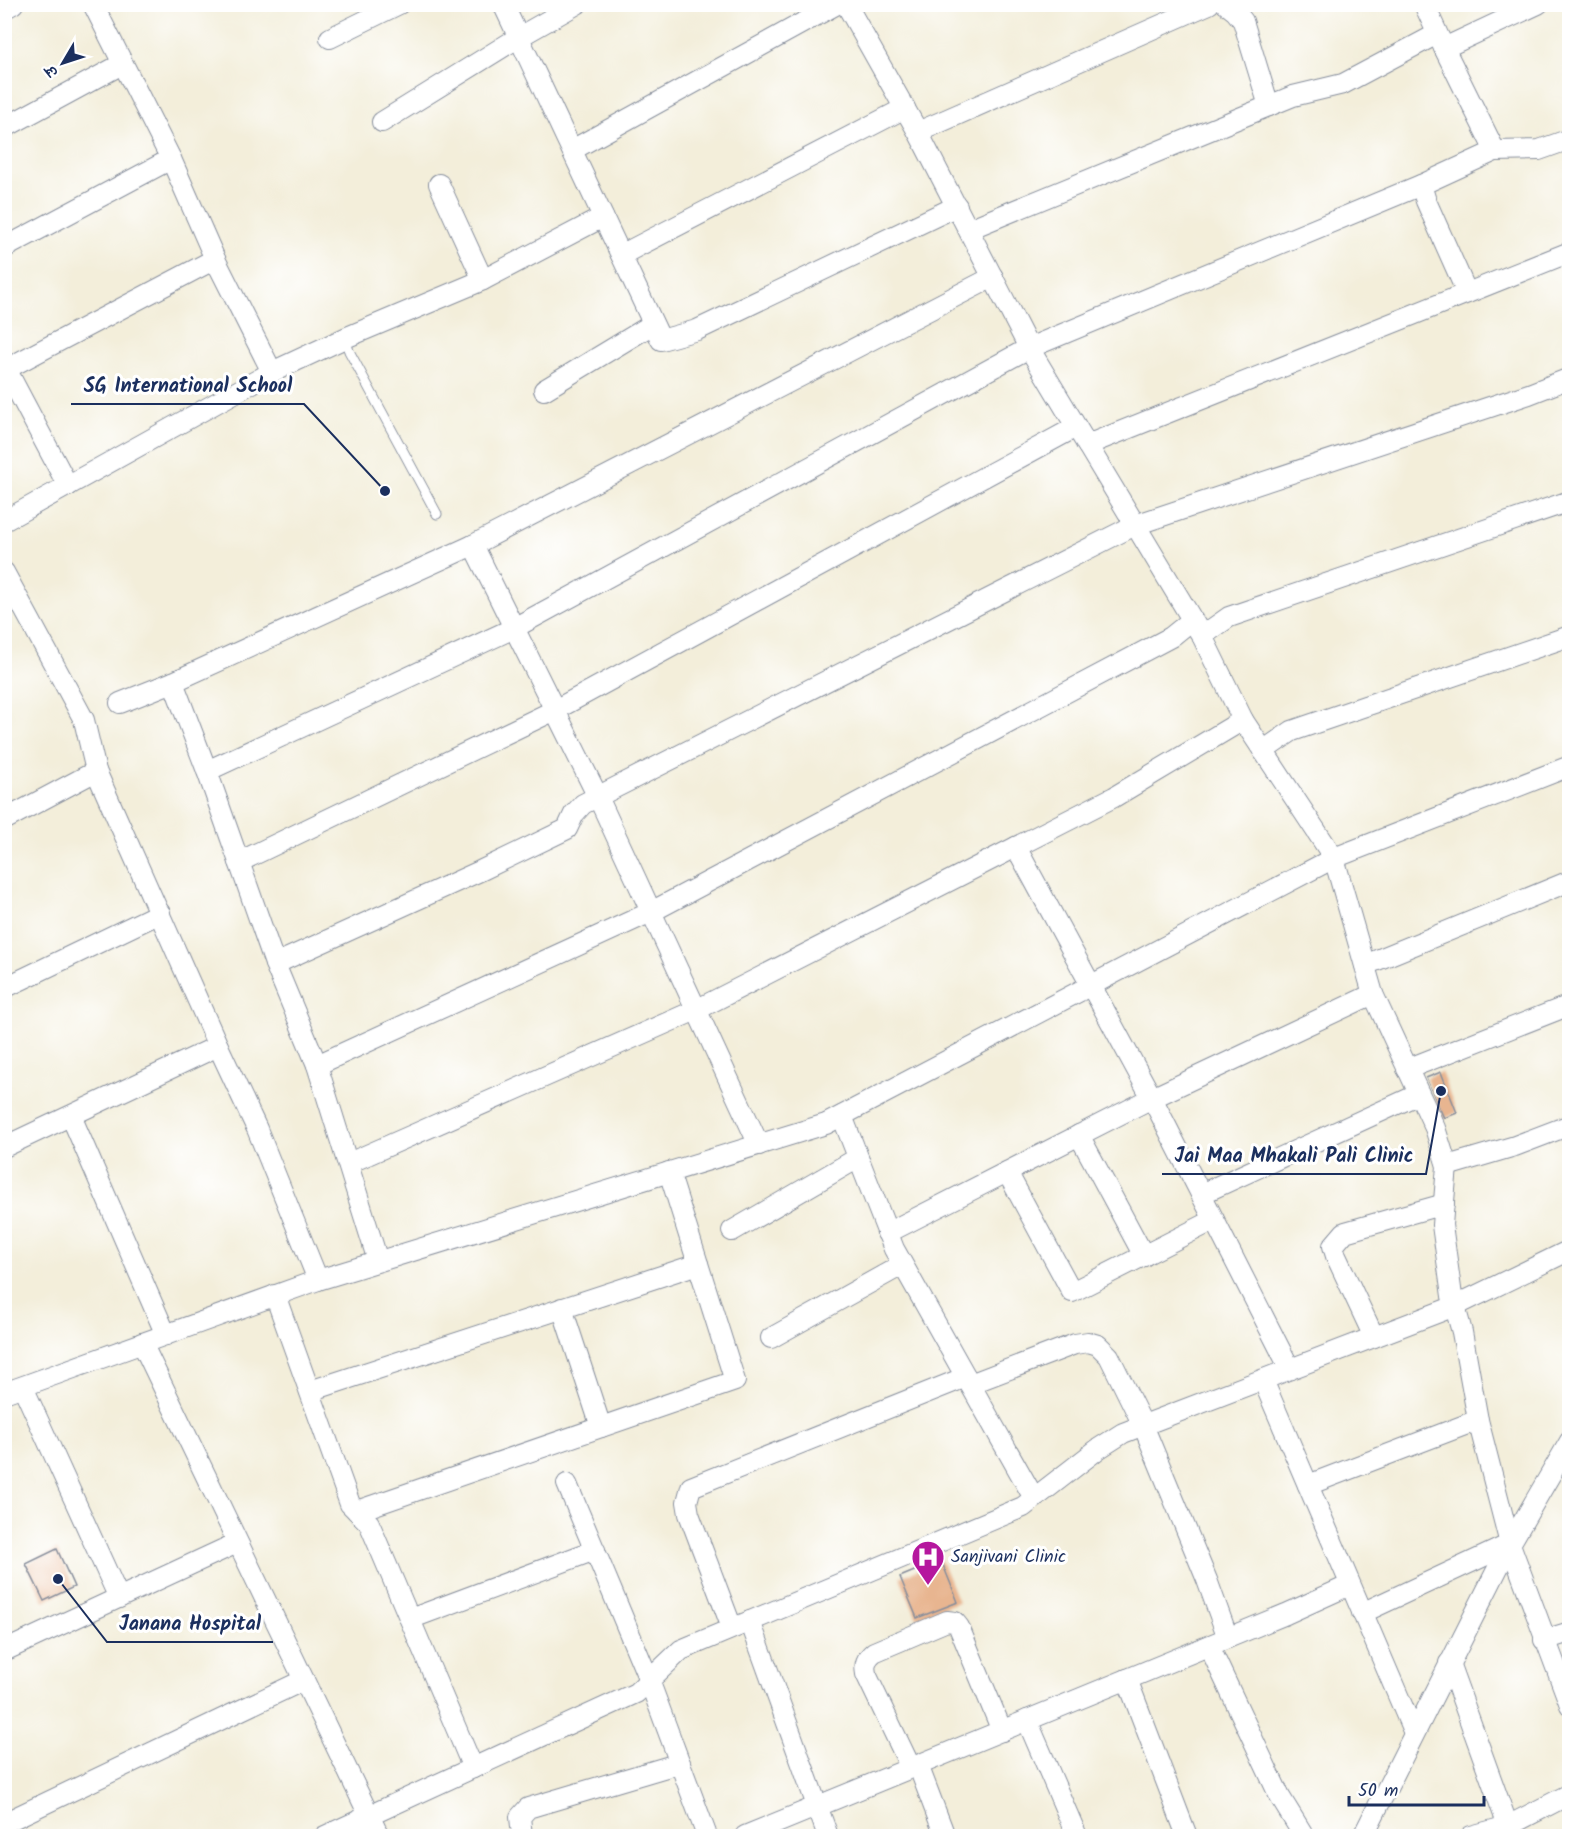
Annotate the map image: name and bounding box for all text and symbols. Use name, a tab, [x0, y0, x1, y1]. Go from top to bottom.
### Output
north arrow	[33, 33, 93, 93]
text: उ	[38, 57, 65, 83]
callout: SG International School	[71, 366, 304, 404]
text: SG International School	[84, 371, 293, 403]
callout: Jai Maa Mhakali Pali Clinic	[1162, 1136, 1426, 1174]
text: Jai Maa Mhakali Pali Clinic	[1174, 1141, 1414, 1173]
hospital icon: Sanjivani Clinic	[910, 1539, 946, 1586]
place label: Sanjivani Clinic	[951, 1543, 1066, 1572]
callout: Janana Hospital	[107, 1604, 273, 1642]
text: Janana Hospital	[119, 1609, 262, 1641]
scale bar	[1349, 1769, 1484, 1807]
text: 50 m	[1358, 1777, 1398, 1806]

